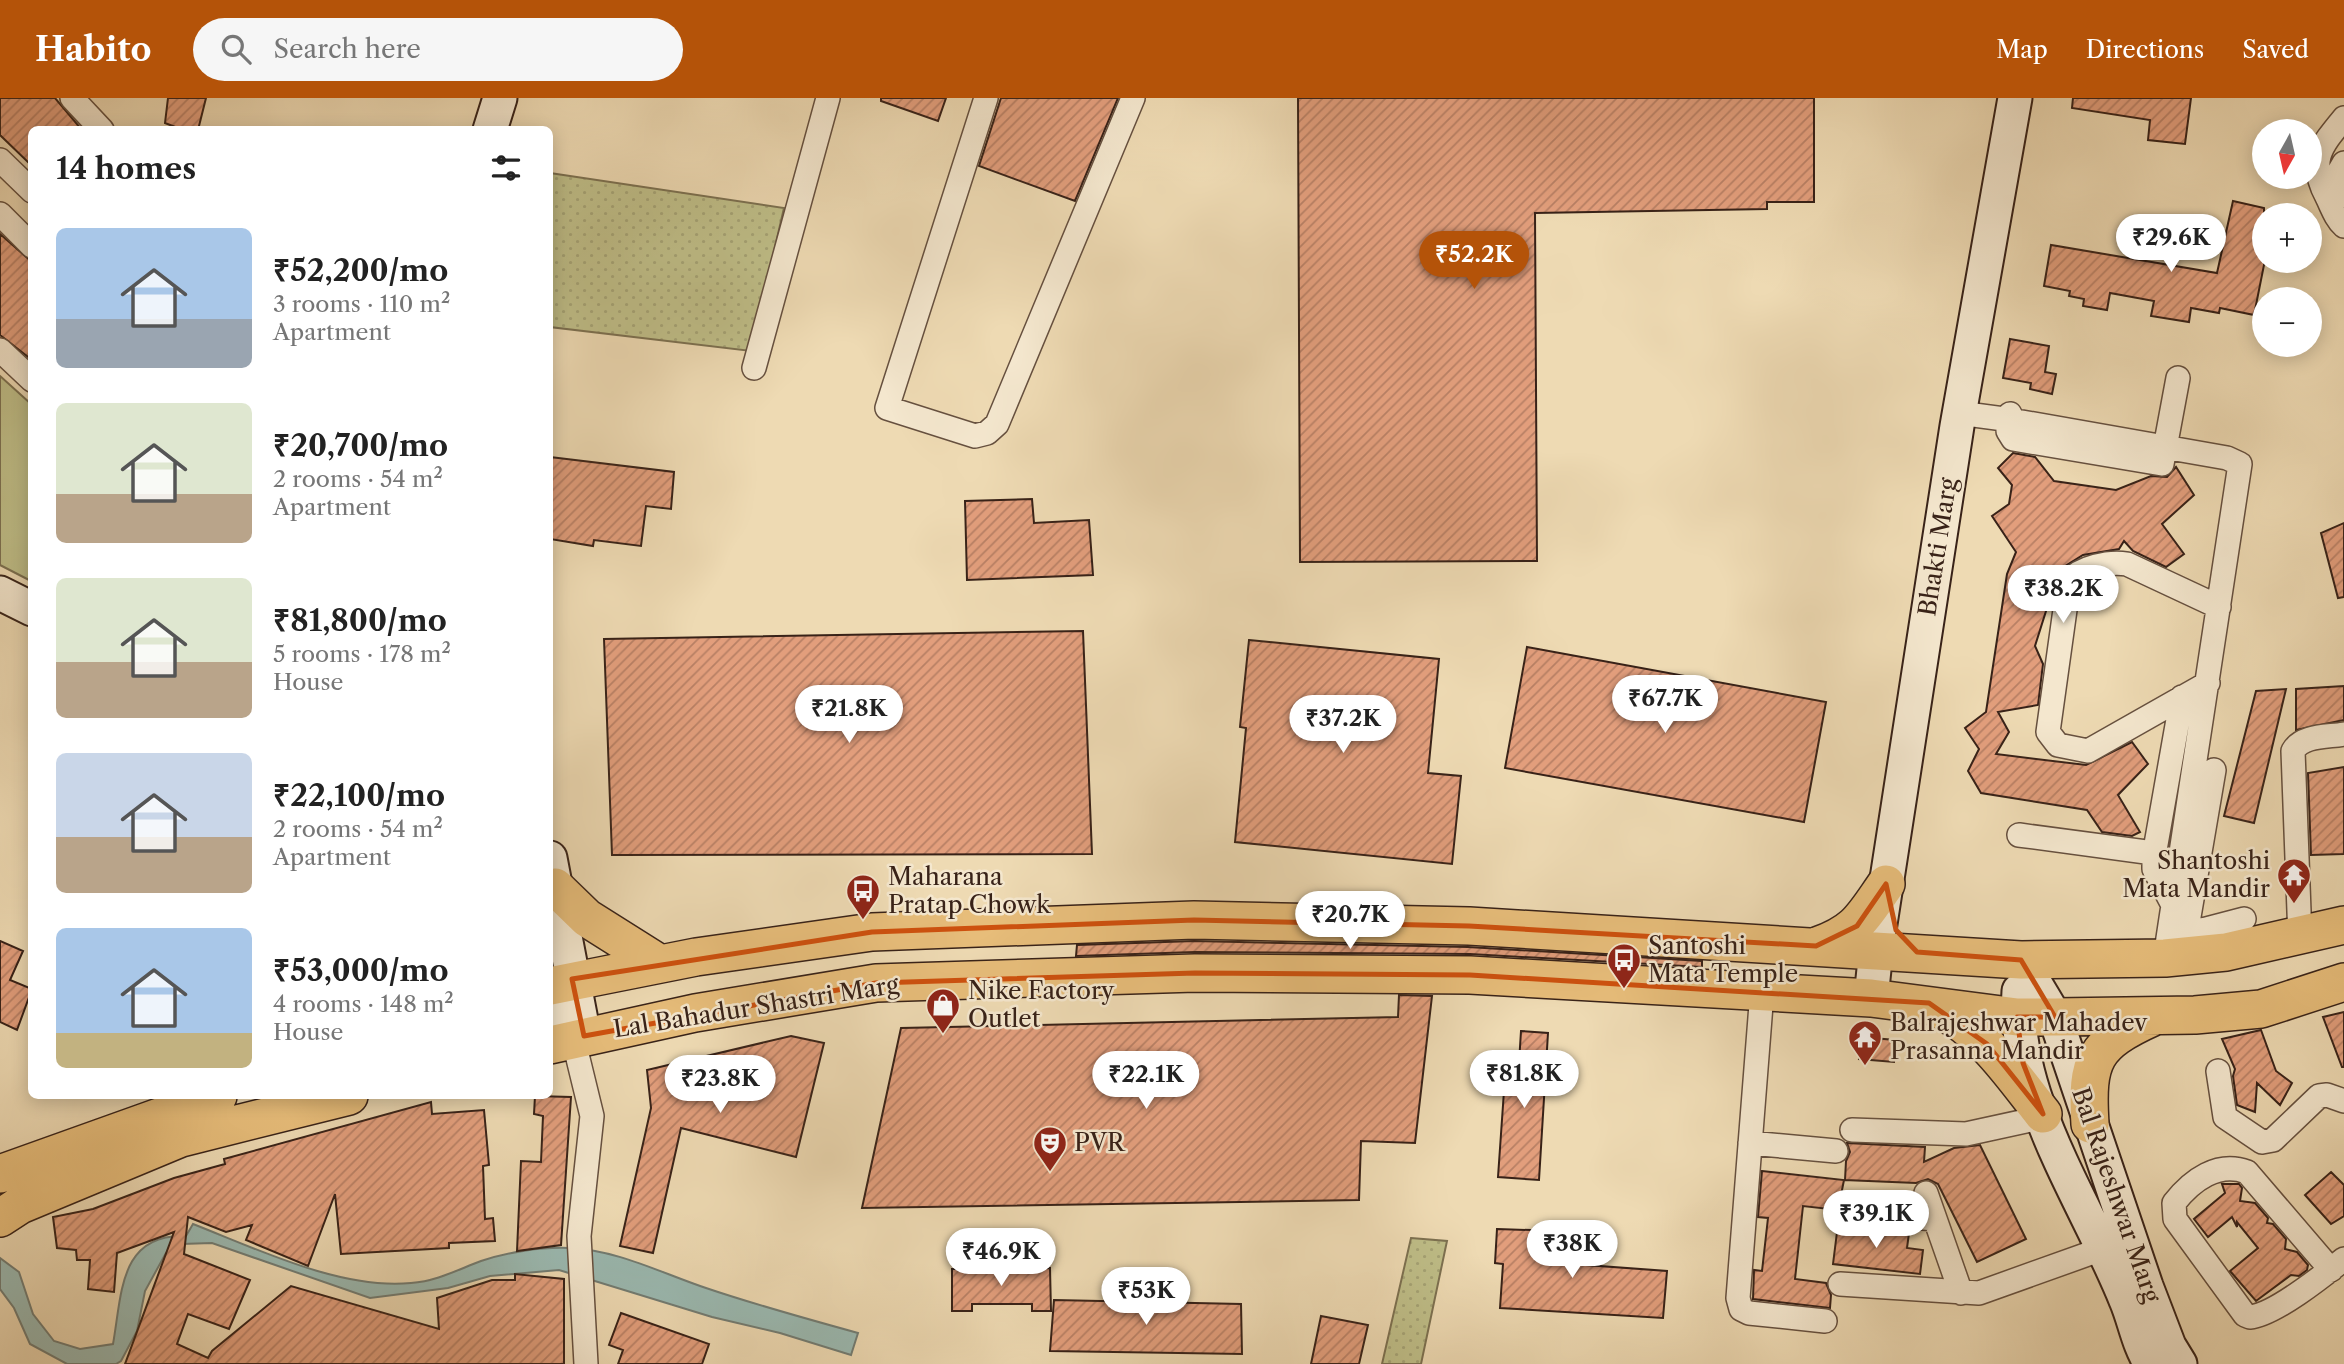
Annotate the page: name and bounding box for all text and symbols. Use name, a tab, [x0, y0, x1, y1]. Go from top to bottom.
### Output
search box	[193, 18, 683, 81]
text: Habito	[35, 29, 151, 70]
icon: search	[217, 30, 255, 68]
text: Search here	[273, 33, 421, 65]
text: Map	[1996, 35, 2048, 64]
text: Directions	[2086, 35, 2204, 64]
text: Saved	[2242, 35, 2309, 64]
north arrow	[2252, 119, 2322, 189]
map controls	[2252, 119, 2322, 357]
icon: filters	[487, 149, 525, 187]
text: 14 homes	[56, 150, 196, 187]
button: +	[2252, 203, 2322, 273]
pin: ₹29.6K	[2114, 214, 2228, 274]
text: ₹29.6K	[2132, 223, 2210, 251]
pin: ₹52.2K	[1417, 232, 1531, 291]
text: ₹52.2K	[1435, 240, 1513, 268]
text: ₹52,200/mo	[273, 252, 448, 289]
icon: home	[112, 256, 196, 340]
button: −	[2252, 287, 2322, 357]
text: 3 rooms · 110 m²	[273, 290, 450, 318]
text: Apartment	[273, 318, 391, 346]
text: ₹20,700/mo	[273, 427, 448, 464]
icon: home	[112, 431, 196, 515]
text: 2 rooms · 54 m²	[273, 465, 443, 493]
street label: Bhakti Marg	[1912, 475, 1963, 618]
text: Apartment	[273, 493, 391, 521]
pin: ₹38.2K	[2006, 566, 2120, 625]
text: ₹38.2K	[2024, 574, 2102, 602]
text: ₹81,800/mo	[273, 602, 447, 639]
icon: home	[112, 606, 196, 690]
text: 5 rooms · 178 m²	[273, 640, 451, 668]
text: House	[273, 668, 343, 696]
pin: ₹67.7K	[1608, 676, 1722, 735]
text: ₹67.7K	[1628, 684, 1702, 712]
pin: ₹21.8K	[792, 686, 906, 745]
text: ₹21.8K	[811, 694, 887, 722]
pin: ₹37.2K	[1286, 696, 1400, 755]
text: ₹37.2K	[1305, 704, 1381, 732]
text: ₹22,100/mo	[273, 777, 445, 814]
icon: home	[112, 781, 196, 865]
text: 2 rooms · 54 m²	[273, 815, 443, 843]
text: Apartment	[273, 843, 391, 871]
place label: Shantoshi Mata Mandir	[2122, 846, 2270, 903]
temple icon: Shantoshi Mata Mandir	[2275, 856, 2313, 905]
place label: Maharana Pratap Chowk	[888, 862, 1051, 919]
bus stop icon: Maharana Pratap Chowk	[844, 872, 882, 921]
pin: ₹20.7K	[1293, 892, 1407, 951]
text: ₹20.7K	[1311, 900, 1389, 928]
place label: Santoshi Mata Temple	[1648, 931, 1798, 988]
bus stop icon: Santoshi Mata Temple	[1605, 941, 1643, 990]
text: ₹53,000/mo	[273, 952, 449, 989]
icon: home	[112, 956, 196, 1040]
street label: Lal Bahadur Shastri Marg	[611, 970, 901, 1043]
place label: Nike Factory Outlet	[968, 976, 1115, 1033]
shop icon: Nike Factory Outlet	[924, 986, 962, 1035]
text: 4 rooms · 148 m²	[273, 990, 454, 1018]
place label: Balrajeshwar Mahadev Prasanna Mandir	[1890, 1008, 2148, 1065]
text: House	[273, 1018, 343, 1046]
temple icon: Balrajeshwar Mahadev Prasanna Mandir	[1846, 1018, 1884, 1067]
pin: ₹81.8K	[1467, 1051, 1581, 1110]
pin: ₹22.1K	[1089, 1052, 1203, 1111]
pin: ₹23.8K	[663, 1056, 777, 1115]
text: ₹81.8K	[1486, 1059, 1562, 1087]
text: ₹22.1K	[1108, 1060, 1184, 1088]
text: ₹23.8K	[681, 1064, 759, 1092]
street label: Bal Rajeshwar Marg	[2066, 1084, 2167, 1306]
theatre icon: PVR	[1031, 1124, 1069, 1173]
place label: PVR	[1074, 1128, 1126, 1157]
pin: ₹39.1K	[1819, 1190, 1933, 1250]
text: ₹39.1K	[1839, 1199, 1913, 1227]
pin: ₹38K	[1531, 1220, 1613, 1280]
pin: ₹46.9K	[944, 1228, 1058, 1288]
text: ₹38K	[1543, 1229, 1601, 1257]
text: ₹46.9K	[962, 1237, 1040, 1265]
pin: ₹53K	[1105, 1268, 1187, 1327]
text: ₹53K	[1117, 1276, 1175, 1304]

